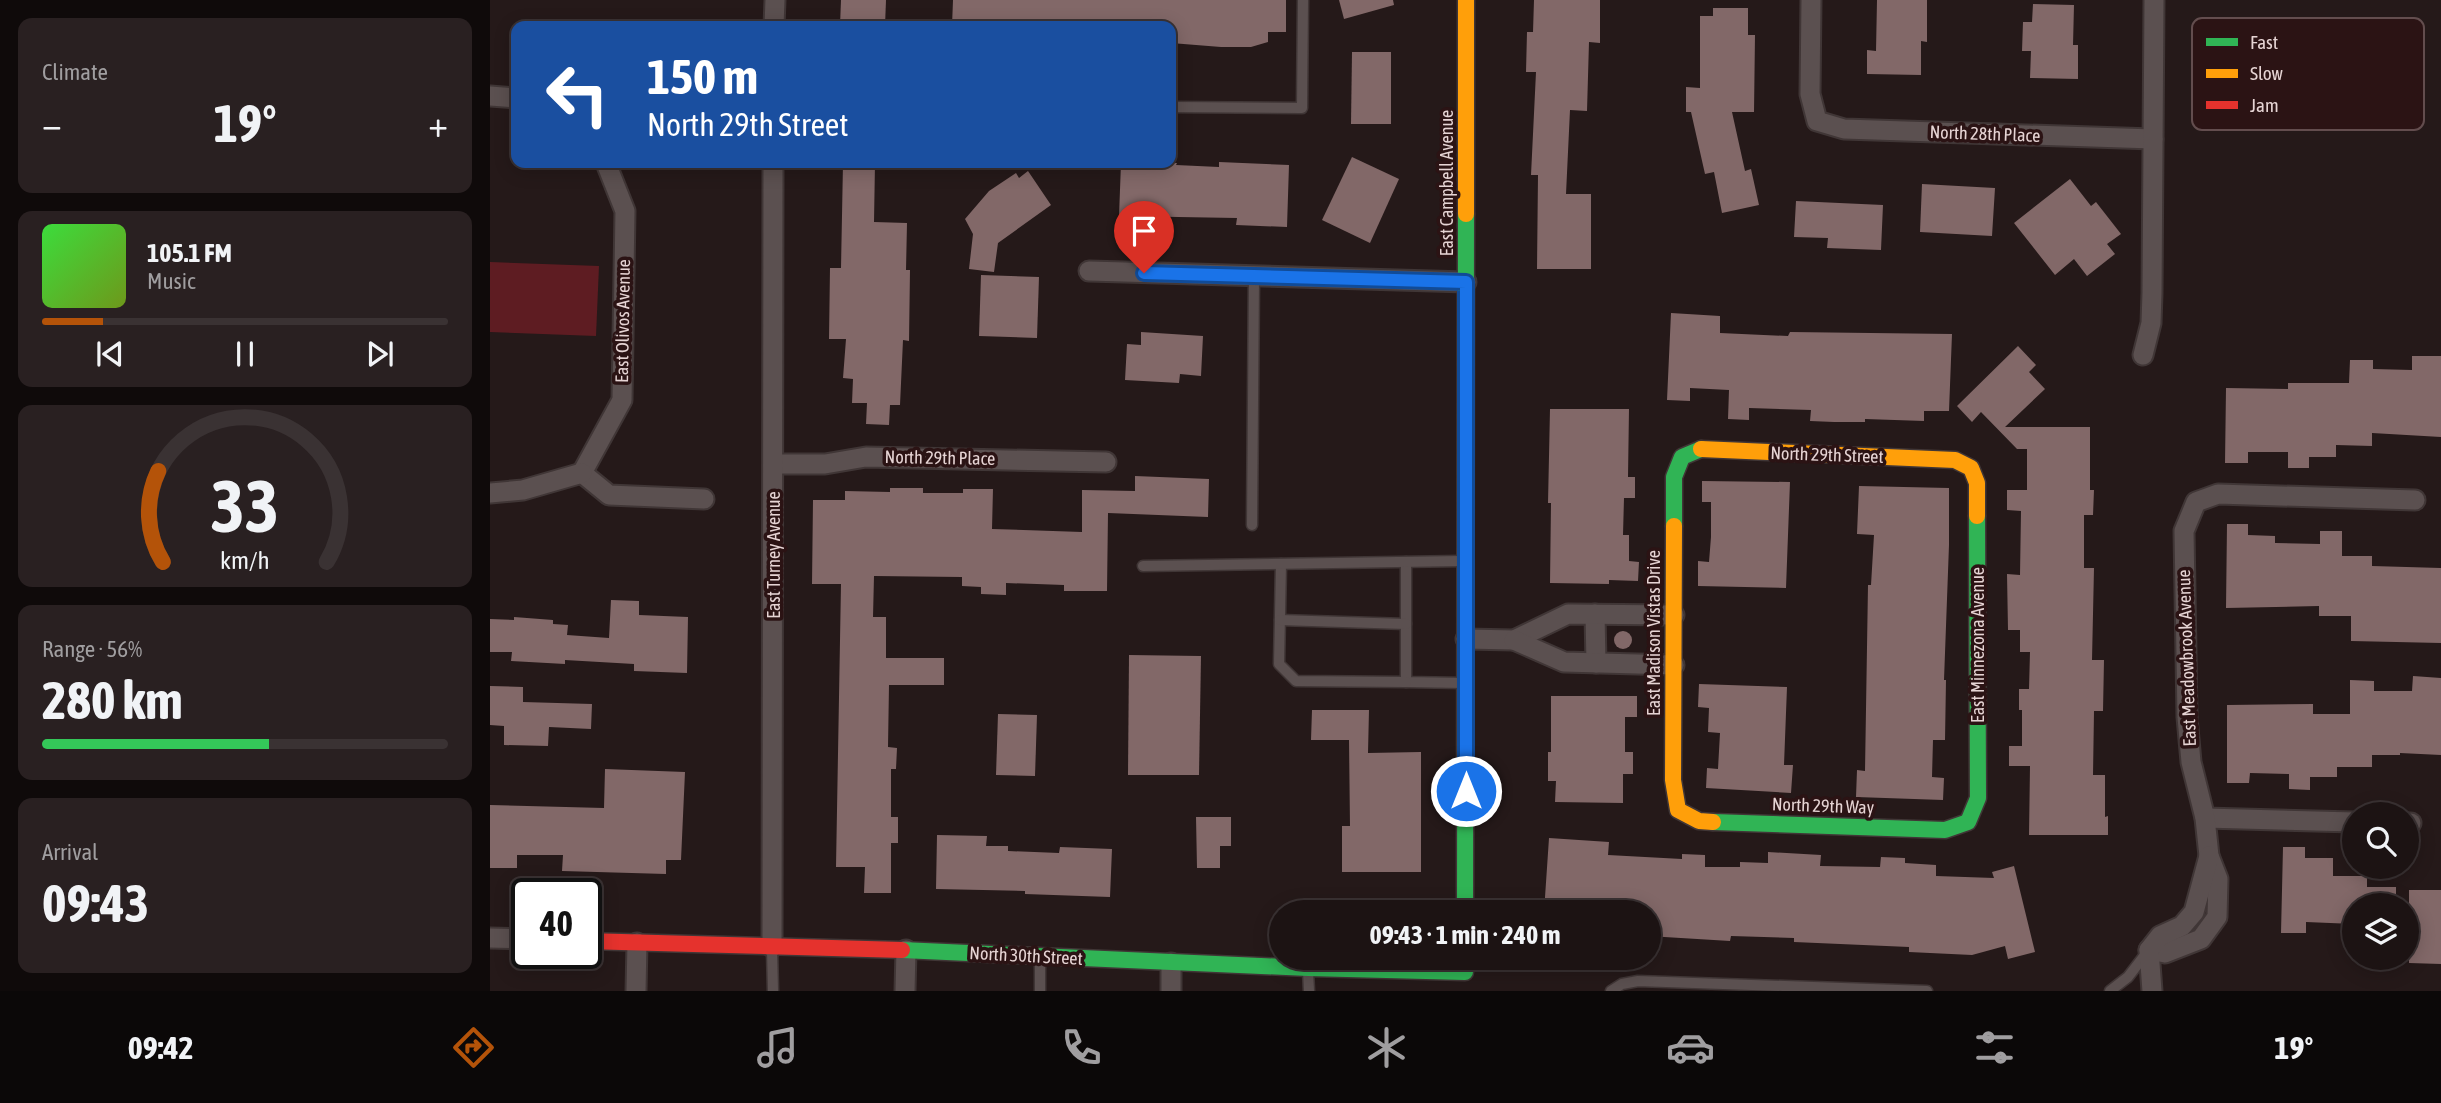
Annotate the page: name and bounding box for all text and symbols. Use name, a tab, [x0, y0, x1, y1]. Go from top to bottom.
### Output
legend	[2192, 18, 2424, 130]
text: Fast	[2250, 31, 2278, 53]
text: 150 m	[647, 48, 758, 104]
icon: left	[532, 49, 623, 140]
text: Climate	[42, 59, 108, 85]
text: Slow	[2250, 62, 2284, 84]
text: 19°	[213, 93, 277, 153]
text: Jam	[2250, 94, 2279, 116]
text: −	[42, 102, 62, 145]
text: +	[428, 102, 448, 145]
text: North 29th Street	[647, 106, 849, 143]
street label: East Campbell Avenue	[1436, 110, 1457, 256]
street label: North 28th Place	[1929, 121, 2041, 146]
pin	[1114, 201, 1174, 273]
icon: arrive	[1125, 212, 1163, 250]
text: 105.1 FM	[147, 238, 232, 268]
street label: East Olivos Avenue	[611, 259, 634, 383]
text: Music	[147, 268, 195, 294]
icon: previous	[91, 335, 129, 373]
icon: pause	[226, 335, 264, 373]
icon: next	[361, 335, 399, 373]
street label: North 29th Street	[1770, 442, 1884, 467]
street label: North 29th Place	[884, 446, 996, 469]
text: 33	[211, 464, 279, 547]
street label: East Turney Avenue	[763, 491, 784, 619]
text: km/h	[220, 545, 270, 573]
street label: East Madison Vistas Drive	[1643, 550, 1664, 716]
street label: East Minnezona Avenue	[1967, 567, 1988, 723]
street label: East Meadowbrook Avenue	[2173, 569, 2200, 747]
text: Range · 56%	[42, 636, 142, 662]
text: 280 km	[42, 670, 183, 730]
position arrow	[1429, 754, 1503, 828]
street label: North 29th Way	[1772, 793, 1874, 818]
map controls	[2342, 802, 2419, 970]
button: search	[2342, 802, 2419, 879]
text: Arrival	[42, 839, 98, 865]
text: 09:43	[42, 873, 149, 933]
speed limit sign: 40	[511, 878, 602, 969]
button: layers	[2342, 893, 2419, 970]
text: 09:43 · 1 min · 240 m	[1370, 920, 1560, 950]
street label: North 30th Street	[969, 942, 1083, 969]
icon: directions	[449, 1023, 498, 1072]
icon: music	[753, 1023, 802, 1072]
icon: phone	[1057, 1023, 1106, 1072]
icon: climate	[1362, 1023, 1411, 1072]
icon: car	[1666, 1023, 1715, 1072]
icon: filters	[1970, 1023, 2019, 1072]
text: 09:42	[128, 1029, 193, 1066]
text: 19°	[2274, 1029, 2313, 1066]

